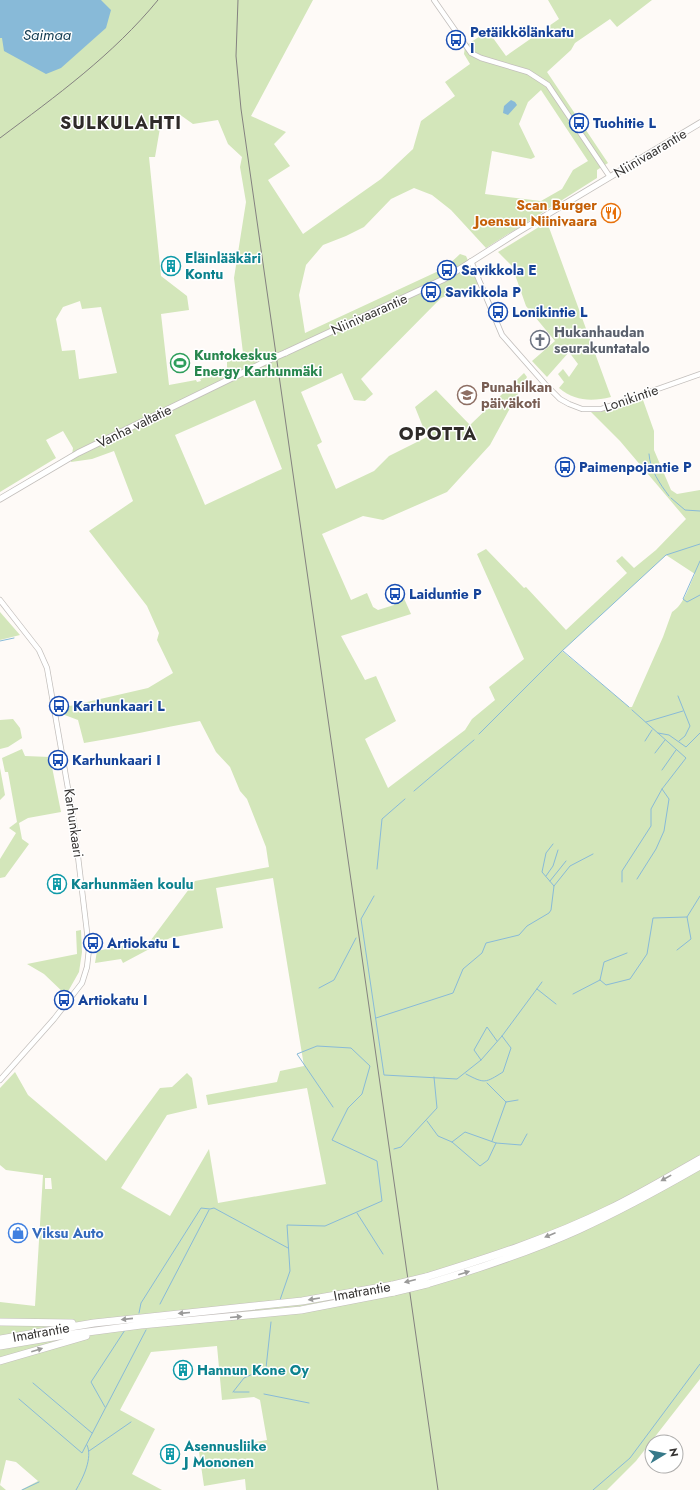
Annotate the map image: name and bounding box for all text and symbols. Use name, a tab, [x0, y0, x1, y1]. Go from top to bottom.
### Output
place label: Petäikkölänkatu I	[470, 22, 574, 58]
water label: Saimaa	[23, 24, 72, 46]
bus stop icon: Petäikkölänkatu I	[445, 29, 467, 51]
district label: SULKULAHTI	[60, 110, 182, 136]
bus stop icon: Tuohitie L	[568, 112, 590, 134]
place label: Tuohitie L	[593, 113, 656, 133]
street label: Niinivaarantie	[610, 123, 690, 183]
place label: Scan Burger Joensuu Niinivaara	[472, 195, 597, 231]
restaurant icon: Scan Burger Joensuu Niinivaara	[600, 202, 622, 224]
place label: Eläinlääkäri Kontu	[185, 248, 261, 284]
building icon: Eläinlääkäri Kontu	[160, 255, 182, 277]
bus stop icon: Savikkola E	[436, 259, 458, 281]
place label: Savikkola E	[461, 260, 537, 280]
bus stop icon: Savikkola P	[420, 281, 442, 303]
place label: Savikkola P	[445, 282, 521, 302]
street label: Niinivaarantie	[328, 288, 410, 340]
bus stop icon: Lonikintie L	[487, 301, 509, 323]
place label: Lonikintie L	[512, 302, 588, 322]
place label: Hukanhaudan seurakuntatalo	[554, 322, 650, 358]
church icon: Hukanhaudan seurakuntatalo	[529, 329, 551, 351]
place label: Kuntokeskus Energy Karhunmäki	[194, 345, 322, 381]
sports icon: Kuntokeskus Energy Karhunmäki	[169, 352, 191, 374]
place label: Punahilkan päiväkoti	[481, 377, 552, 413]
street label: Lonikintie	[601, 379, 661, 417]
school or university icon: Punahilkan päiväkoti	[456, 384, 478, 406]
street label: Vanha valtatie	[93, 399, 175, 453]
district label: OPOTTA	[399, 421, 477, 447]
bus stop icon: Paimenpojantie P	[554, 456, 576, 478]
place label: Paimenpojantie P	[579, 457, 692, 477]
bus stop icon: Laiduntie P	[384, 583, 406, 605]
place label: Laiduntie P	[409, 584, 482, 604]
bus stop icon: Karhunkaari L	[48, 695, 70, 717]
place label: Karhunkaari L	[73, 696, 165, 716]
bus stop icon: Karhunkaari I	[47, 749, 69, 771]
place label: Karhunkaari I	[72, 750, 161, 770]
street label: Karhunkaari	[59, 787, 89, 859]
building icon: Karhunmäen koulu	[46, 873, 68, 895]
place label: Karhunmäen koulu	[71, 874, 194, 894]
bus stop icon: Artiokatu L	[82, 932, 104, 954]
place label: Artiokatu L	[106, 933, 180, 953]
bus stop icon: Artiokatu I	[53, 989, 75, 1011]
place label: Artiokatu I	[77, 990, 147, 1010]
one-way arrow	[660, 1174, 672, 1181]
shop icon: Viksu Auto	[7, 1222, 29, 1244]
place label: Viksu Auto	[31, 1223, 104, 1243]
one-way arrow	[543, 1233, 555, 1239]
one-way arrow	[458, 1270, 470, 1276]
street label: Imatrantie	[332, 1276, 392, 1306]
one-way arrow	[403, 1279, 416, 1285]
one-way arrow	[308, 1296, 320, 1302]
one-way arrow	[178, 1310, 190, 1317]
one-way arrow	[230, 1313, 242, 1320]
one-way arrow	[121, 1316, 133, 1322]
street label: Imatrantie	[11, 1317, 71, 1347]
one-way arrow	[32, 1347, 44, 1353]
building icon: Hannun Kone Oy	[172, 1359, 194, 1381]
place label: Hannun Kone Oy	[197, 1360, 310, 1380]
north arrow	[644, 1434, 684, 1474]
place label: Asennusliike J Mononen	[181, 1436, 267, 1472]
building icon: Asennusliike J Mononen	[159, 1443, 181, 1465]
text: N	[665, 1447, 682, 1458]

